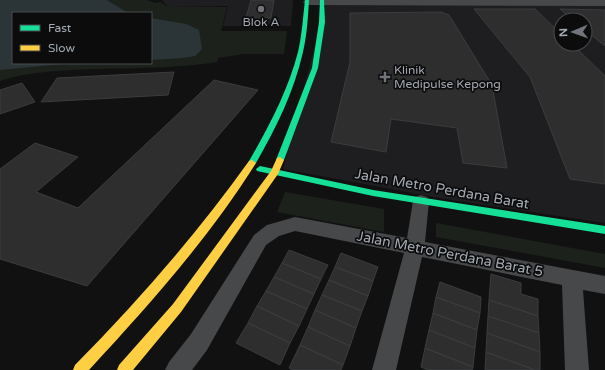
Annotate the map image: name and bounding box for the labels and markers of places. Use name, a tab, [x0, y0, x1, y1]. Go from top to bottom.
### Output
marker: Blok A	[256, 4, 266, 14]
place label: Blok A	[242, 15, 280, 29]
place label: Klinik Medipulse Kepong	[394, 63, 501, 91]
marker: Klinik Medipulse Kepong	[379, 71, 391, 83]

